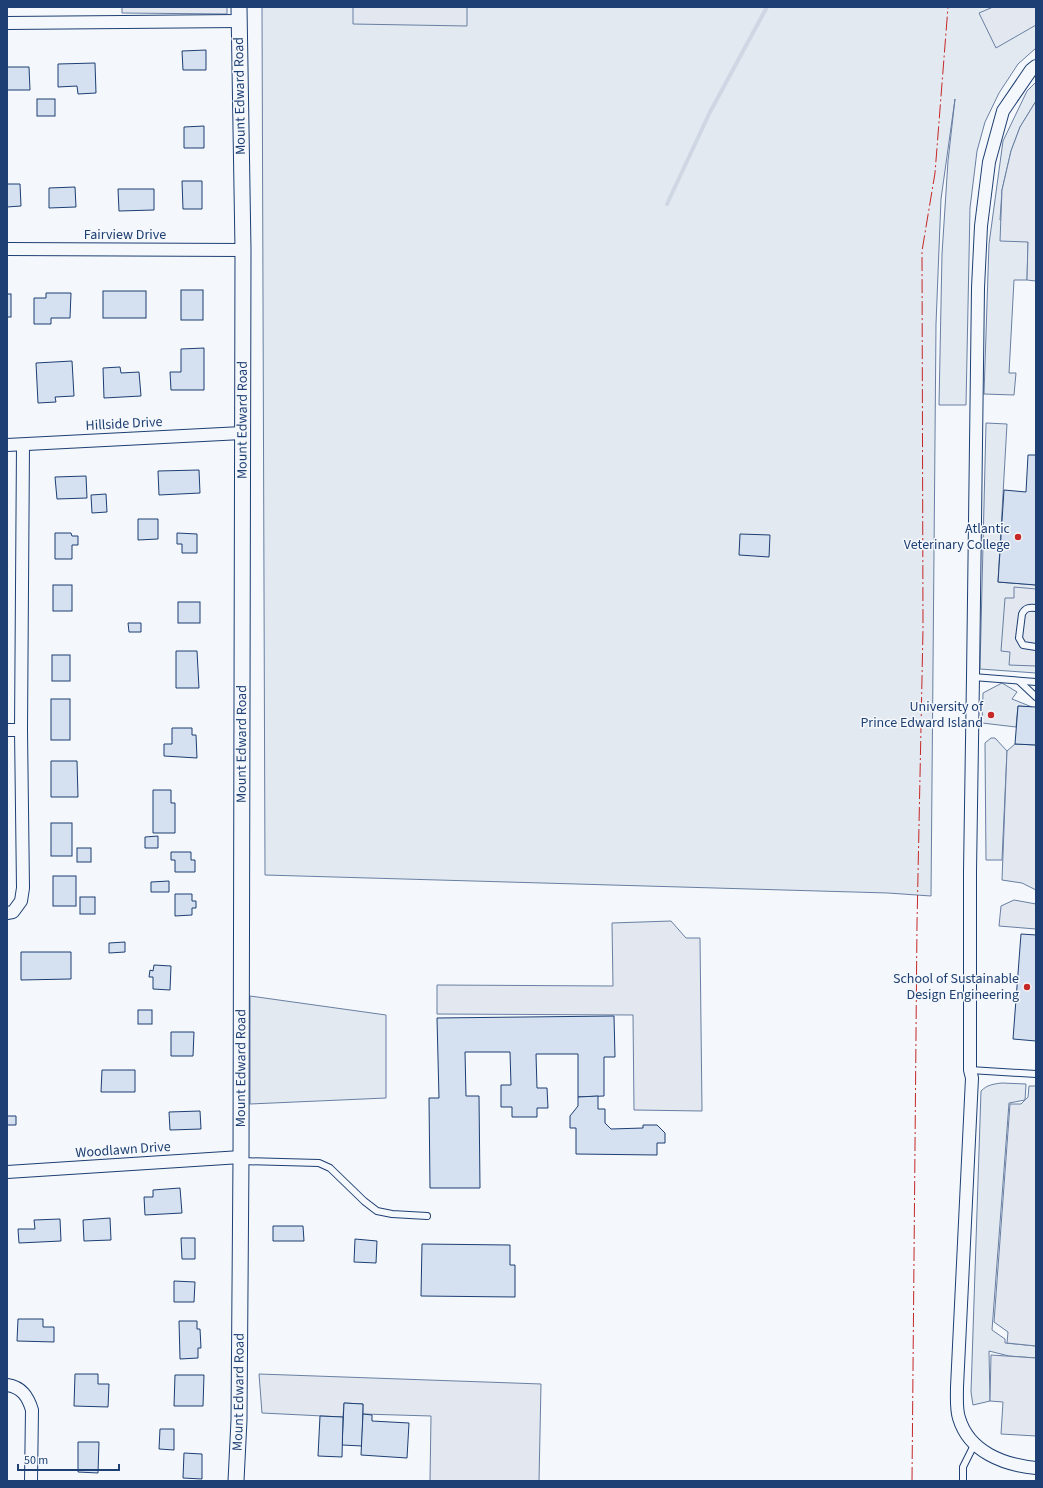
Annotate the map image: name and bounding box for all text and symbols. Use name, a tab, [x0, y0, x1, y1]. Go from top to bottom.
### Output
street label: Mount Edward Road	[229, 37, 251, 155]
street label: Fairview Drive	[84, 225, 166, 245]
street label: Mount Edward Road	[232, 361, 253, 479]
street label: Hillside Drive	[85, 412, 163, 436]
place label: Atlantic Veterinary College	[904, 519, 1011, 555]
marker: Atlantic Veterinary College	[1013, 532, 1023, 542]
street label: Mount Edward Road	[232, 685, 252, 803]
place label: University of Prince Edward Island	[860, 697, 984, 733]
marker: University of Prince Edward Island	[986, 710, 996, 720]
place label: School of Sustainable Design Engineering	[893, 969, 1019, 1005]
marker: School of Sustainable Design Engineering	[1022, 982, 1032, 992]
street label: Mount Edward Road	[231, 1009, 251, 1127]
street label: Woodlawn Drive	[75, 1137, 171, 1163]
street label: Mount Edward Road	[227, 1333, 250, 1452]
scale bar	[18, 1446, 119, 1472]
text: 50 m	[24, 1452, 48, 1469]

